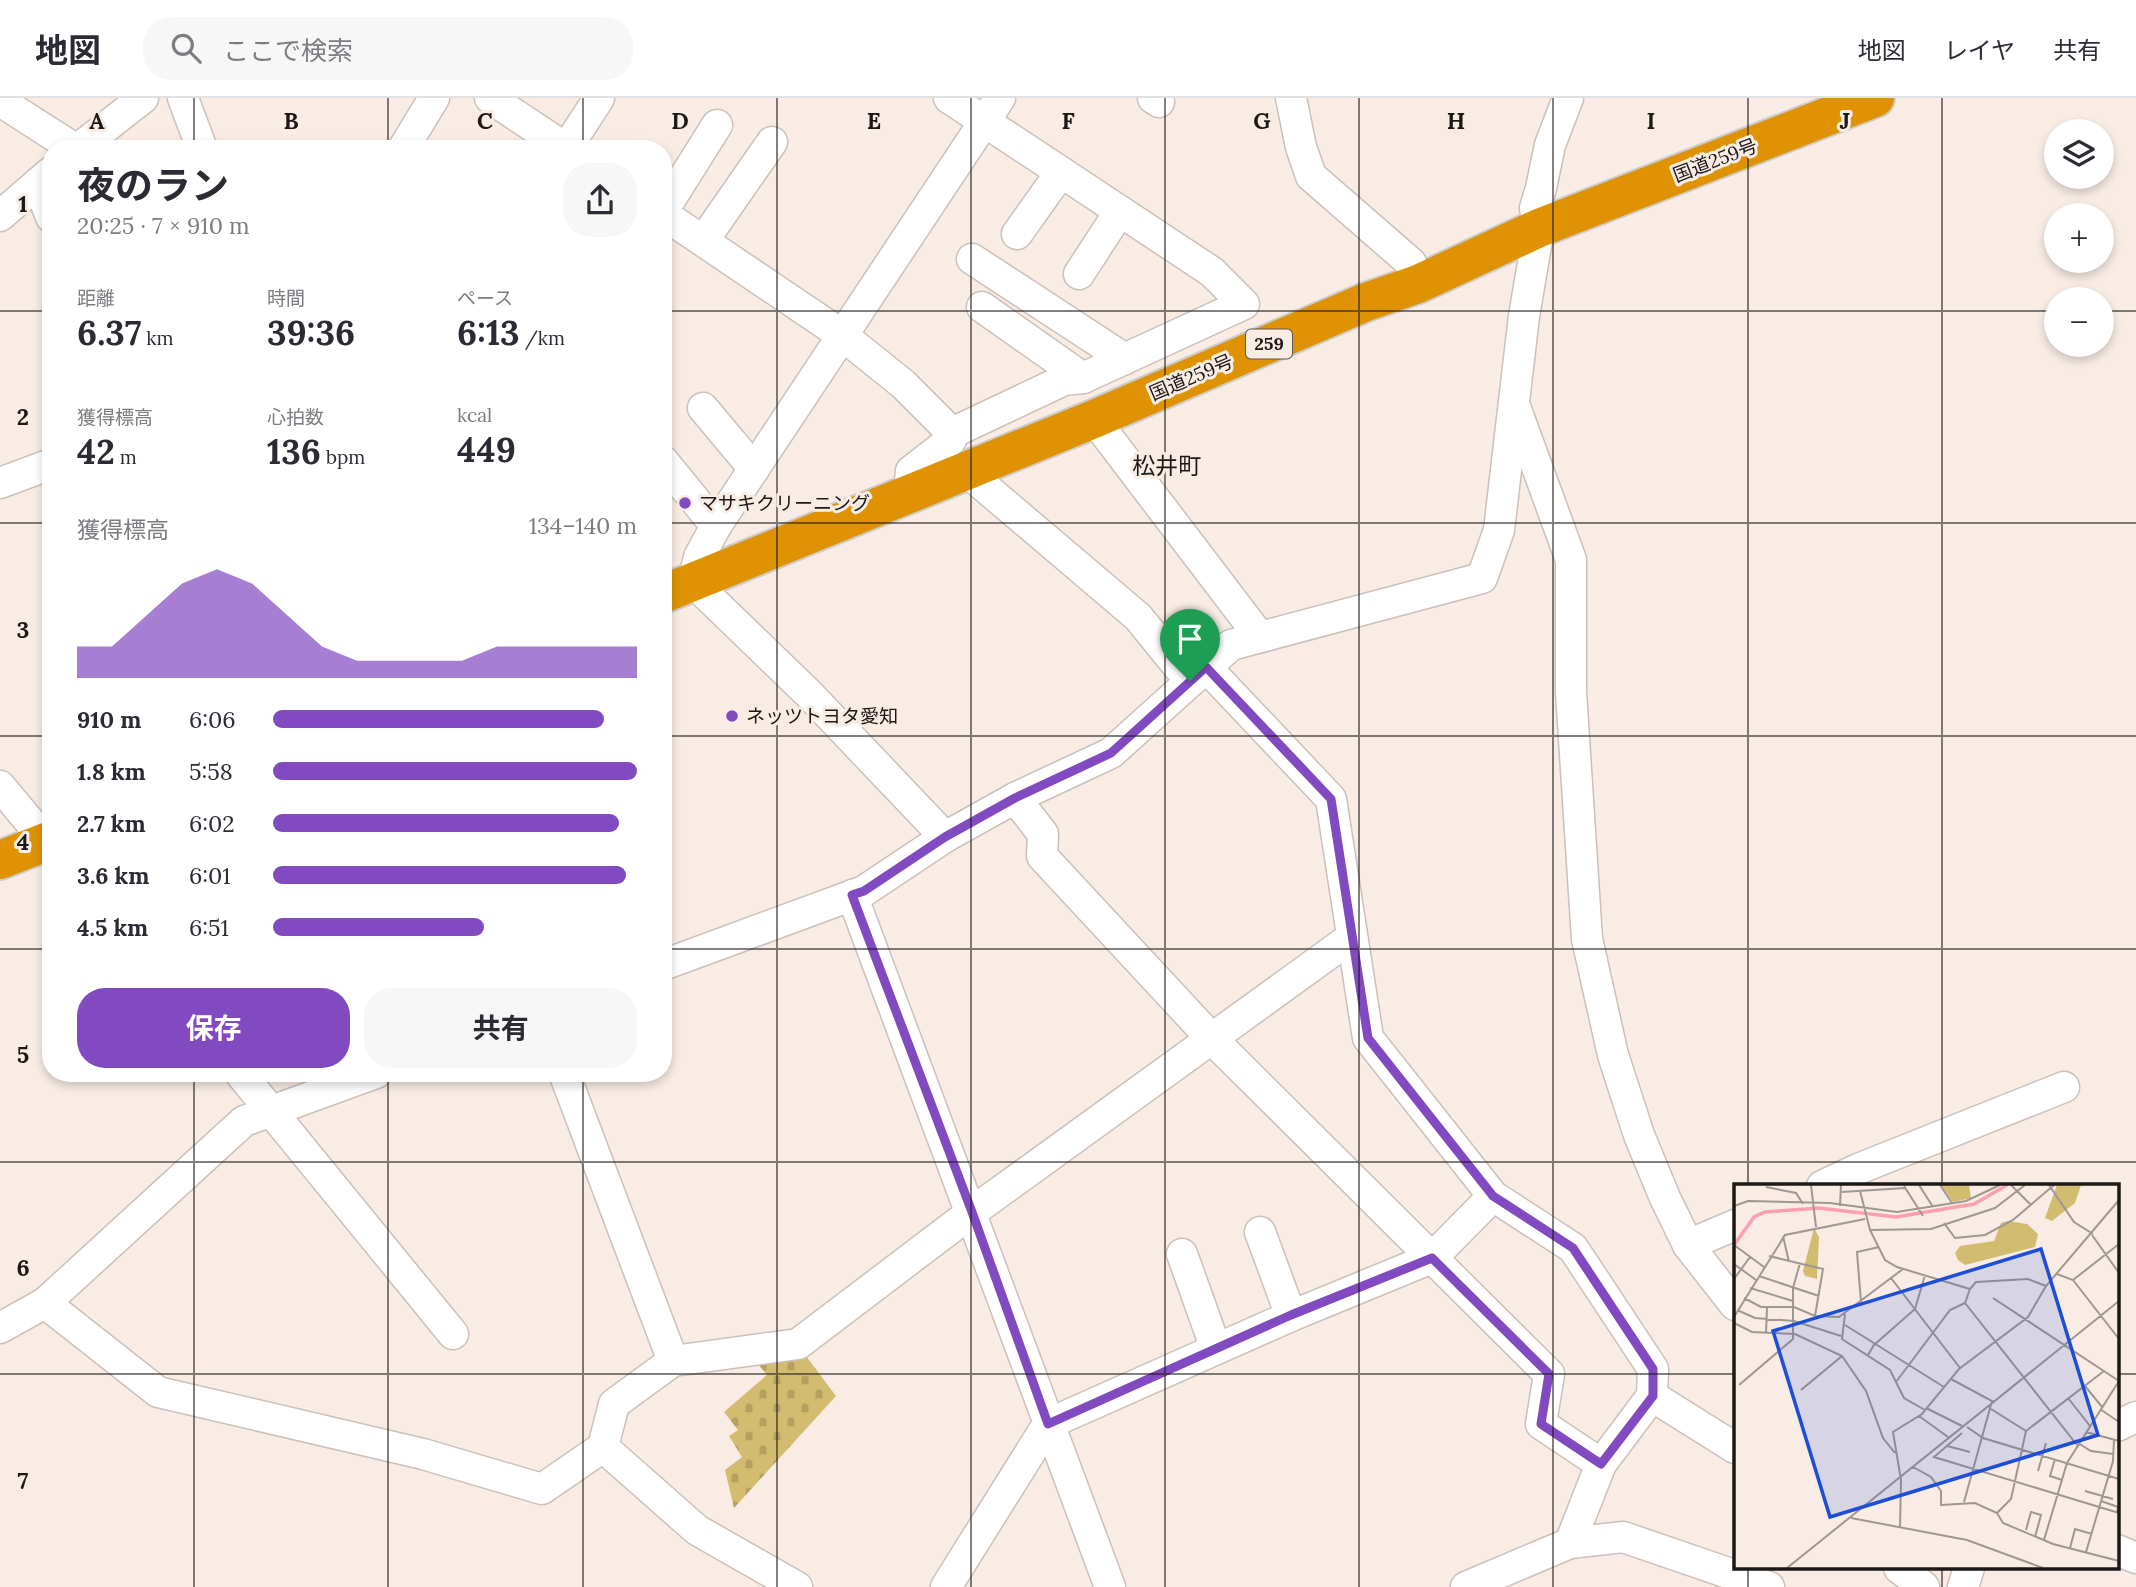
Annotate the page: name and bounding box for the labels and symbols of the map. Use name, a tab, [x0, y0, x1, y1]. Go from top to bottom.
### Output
text: A	[89, 106, 105, 135]
text: B	[283, 106, 299, 135]
text: C	[477, 106, 493, 135]
text: D	[671, 106, 689, 135]
text: E	[867, 106, 881, 135]
text: F	[1061, 106, 1075, 135]
text: G	[1253, 106, 1271, 135]
text: H	[1447, 106, 1465, 135]
text: I	[1647, 106, 1655, 135]
text: J	[1840, 106, 1850, 135]
street label: 国道259号	[1669, 133, 1761, 187]
text: 1	[18, 189, 28, 218]
road number: 259	[1246, 330, 1292, 358]
street label: 国道259号	[1146, 349, 1236, 405]
text: 2	[17, 402, 29, 431]
district label: 松井町	[1133, 451, 1202, 480]
place label: マサキクリーニング	[699, 491, 870, 515]
marker: マサキクリーニング	[677, 495, 693, 511]
pin	[1160, 609, 1220, 681]
text: 3	[17, 615, 29, 644]
place label: ネッツトヨタ愛知	[746, 704, 898, 728]
marker: ネッツトヨタ愛知	[724, 708, 740, 724]
text: 4	[17, 827, 29, 856]
text: 5	[17, 1040, 29, 1069]
inset map	[1734, 1184, 2118, 1570]
text: 6	[16, 1253, 30, 1282]
text: 7	[18, 1466, 29, 1495]

